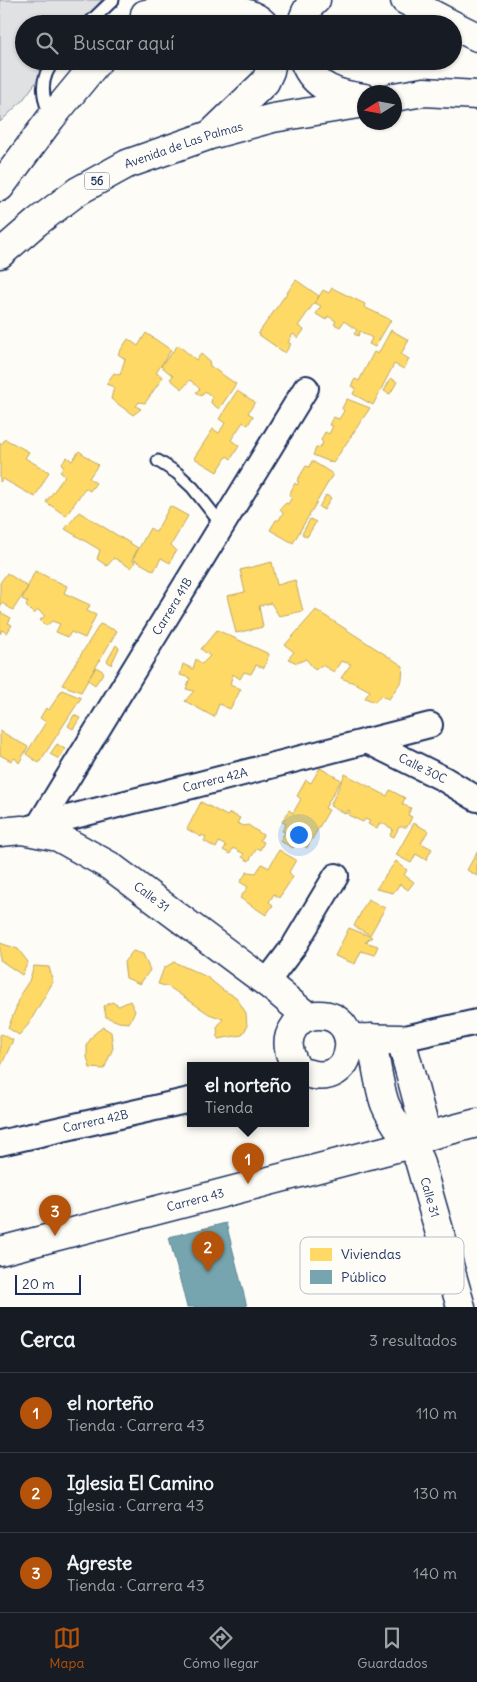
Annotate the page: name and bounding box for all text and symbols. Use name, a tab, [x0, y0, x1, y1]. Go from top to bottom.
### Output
search box	[15, 15, 462, 70]
icon: search	[33, 29, 61, 57]
text: Buscar aquí	[73, 31, 174, 55]
north arrow	[357, 85, 402, 130]
street label: Avenida de Las Palmas	[122, 119, 244, 171]
road number: 56	[84, 172, 110, 190]
street label: Carrera 41B	[149, 575, 195, 638]
street label: Calle 30C	[396, 750, 450, 786]
street label: Carrera 42A	[181, 764, 249, 795]
your location	[286, 822, 312, 848]
street label: Calle 31	[131, 878, 173, 915]
popup	[187, 1062, 309, 1127]
text: el norteño	[205, 1073, 291, 1097]
text: Tienda	[205, 1097, 253, 1117]
street label: Carrera 42B	[61, 1106, 130, 1136]
pin: 1	[232, 1143, 264, 1184]
street label: Calle 31	[417, 1176, 443, 1219]
street label: Carrera 43	[165, 1185, 226, 1214]
pin: 3	[39, 1195, 71, 1236]
pin: 2	[192, 1231, 224, 1272]
legend	[300, 1237, 464, 1294]
text: Viviendas	[341, 1245, 401, 1263]
text: Público	[341, 1268, 387, 1286]
scale bar	[15, 1272, 81, 1295]
text: 20 m	[22, 1275, 55, 1293]
text: Cerca	[20, 1326, 75, 1353]
text: 3 resultados	[369, 1330, 457, 1350]
text: el norteño	[67, 1391, 154, 1415]
text: 1	[33, 1403, 39, 1423]
text: 110 m	[416, 1403, 457, 1423]
text: Tienda · Carrera 43	[67, 1415, 205, 1435]
text: Iglesia El Camino	[67, 1471, 214, 1495]
text: 2	[32, 1483, 40, 1503]
text: 130 m	[413, 1483, 457, 1503]
text: Iglesia · Carrera 43	[67, 1495, 204, 1515]
text: Agreste	[67, 1551, 132, 1575]
text: 3	[31, 1563, 41, 1583]
text: 140 m	[413, 1563, 457, 1583]
text: Tienda · Carrera 43	[67, 1575, 205, 1595]
tab: Mapa	[49, 1624, 84, 1672]
tab: Cómo llegar	[183, 1624, 259, 1672]
tab: Guardados	[357, 1624, 428, 1672]

